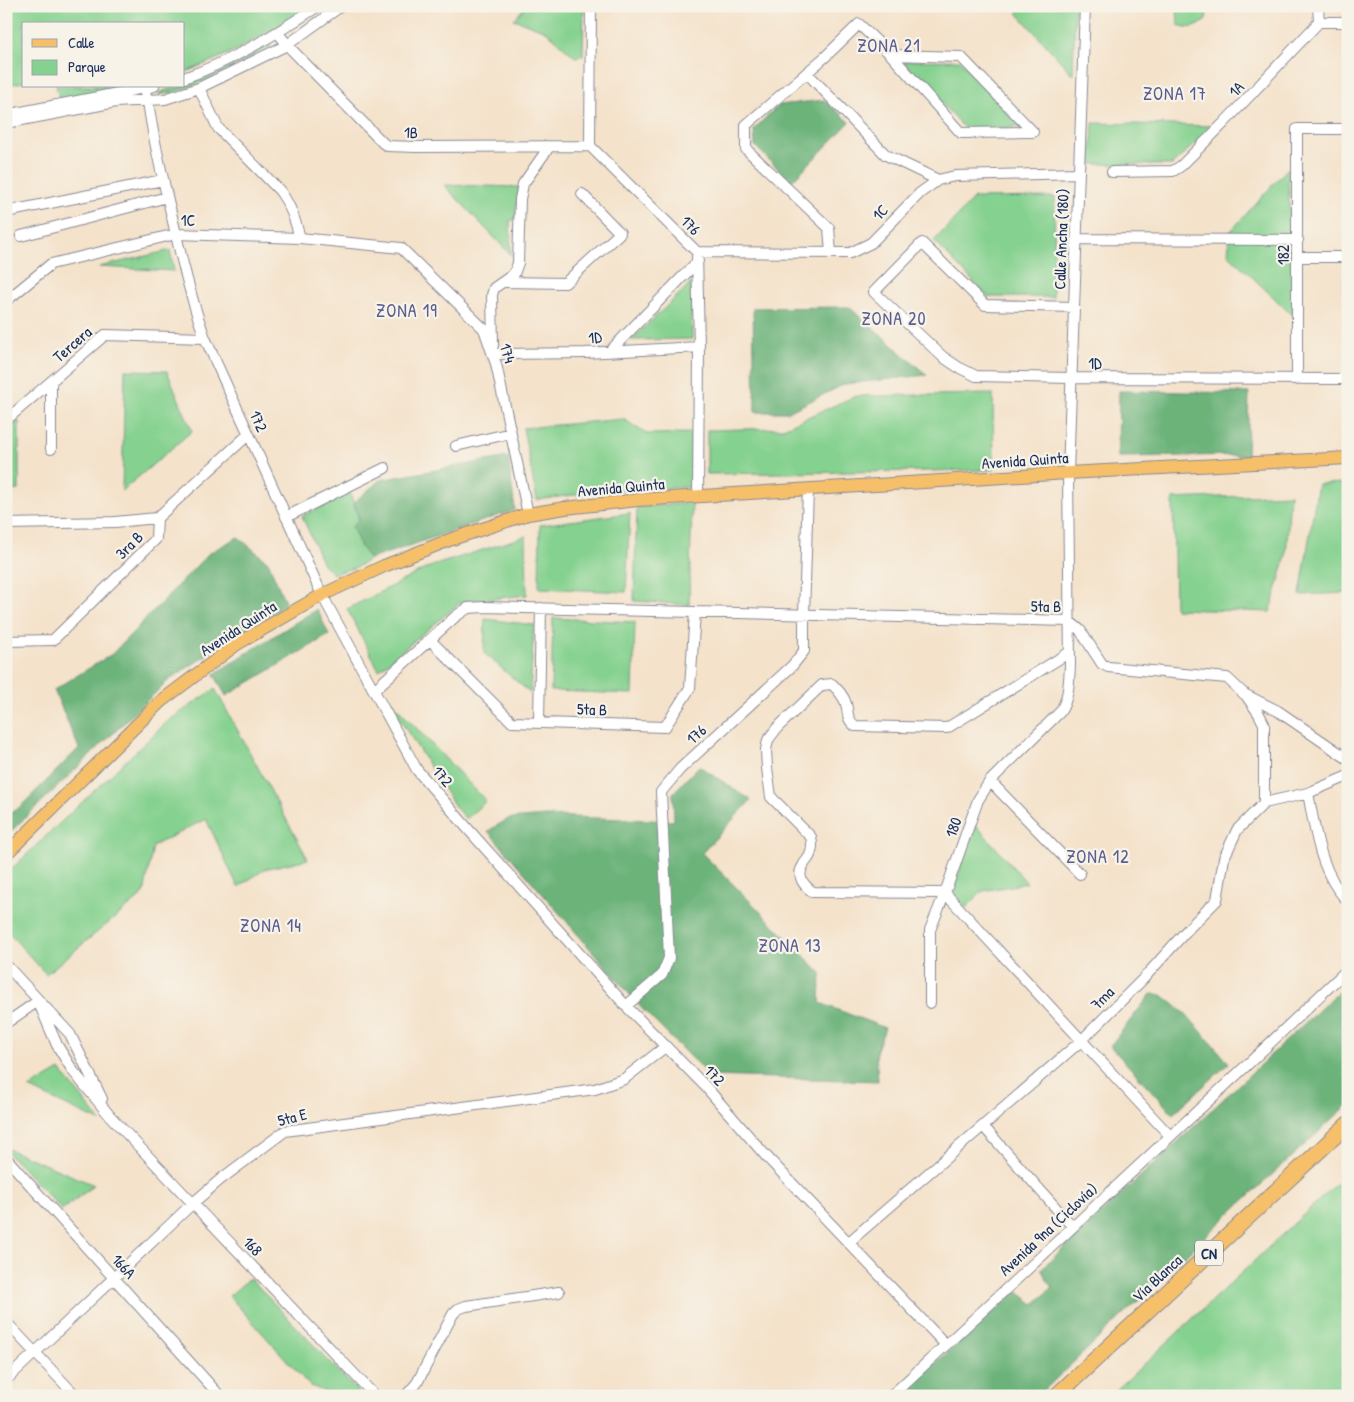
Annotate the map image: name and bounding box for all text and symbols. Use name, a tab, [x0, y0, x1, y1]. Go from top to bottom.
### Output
legend	[22, 22, 185, 88]
text: Calle	[68, 32, 95, 53]
district label: ZONA 21	[857, 33, 921, 58]
text: Parque	[68, 56, 106, 77]
street label: 1A	[1223, 76, 1249, 101]
district label: ZONA 17	[1143, 81, 1207, 106]
street label: 1B	[403, 121, 419, 143]
street label: Calle Ancha (180)	[1048, 188, 1074, 290]
street label: 1C	[867, 199, 893, 225]
street label: 1C	[181, 209, 196, 231]
street label: 176	[676, 210, 706, 240]
street label: 182	[1272, 244, 1294, 265]
district label: ZONA 19	[376, 298, 438, 323]
district label: ZONA 20	[861, 306, 927, 331]
street label: Tercera	[48, 321, 96, 367]
street label: 1D	[587, 325, 603, 349]
street label: 174	[495, 340, 521, 366]
street label: 1D	[1088, 352, 1102, 374]
street label: 172	[245, 407, 274, 436]
street label: Avenida Quinta	[981, 446, 1069, 474]
street label: Avenida Quinta	[577, 472, 665, 502]
street label: 3ra B	[110, 526, 148, 564]
street label: Avenida Quinta	[196, 595, 280, 661]
street label: 5ta B	[1031, 595, 1061, 617]
street label: 5ta B	[576, 697, 608, 721]
street label: 176	[681, 719, 711, 749]
street label: 172	[428, 761, 459, 792]
street label: 180	[939, 814, 967, 840]
district label: ZONA 12	[1066, 844, 1130, 869]
district label: ZONA 14	[240, 913, 302, 938]
district label: ZONA 13	[758, 933, 822, 958]
street label: 7ma	[1085, 981, 1119, 1015]
street label: 172	[700, 1060, 731, 1091]
street label: 5ta E	[275, 1103, 309, 1131]
street label: Avenida 9na (Ciclovía)	[994, 1178, 1102, 1280]
street label: 168	[238, 1232, 268, 1261]
road number: CN	[1195, 1240, 1223, 1266]
street label: 166A	[107, 1249, 141, 1283]
street label: Vía Blanca	[1127, 1249, 1187, 1307]

